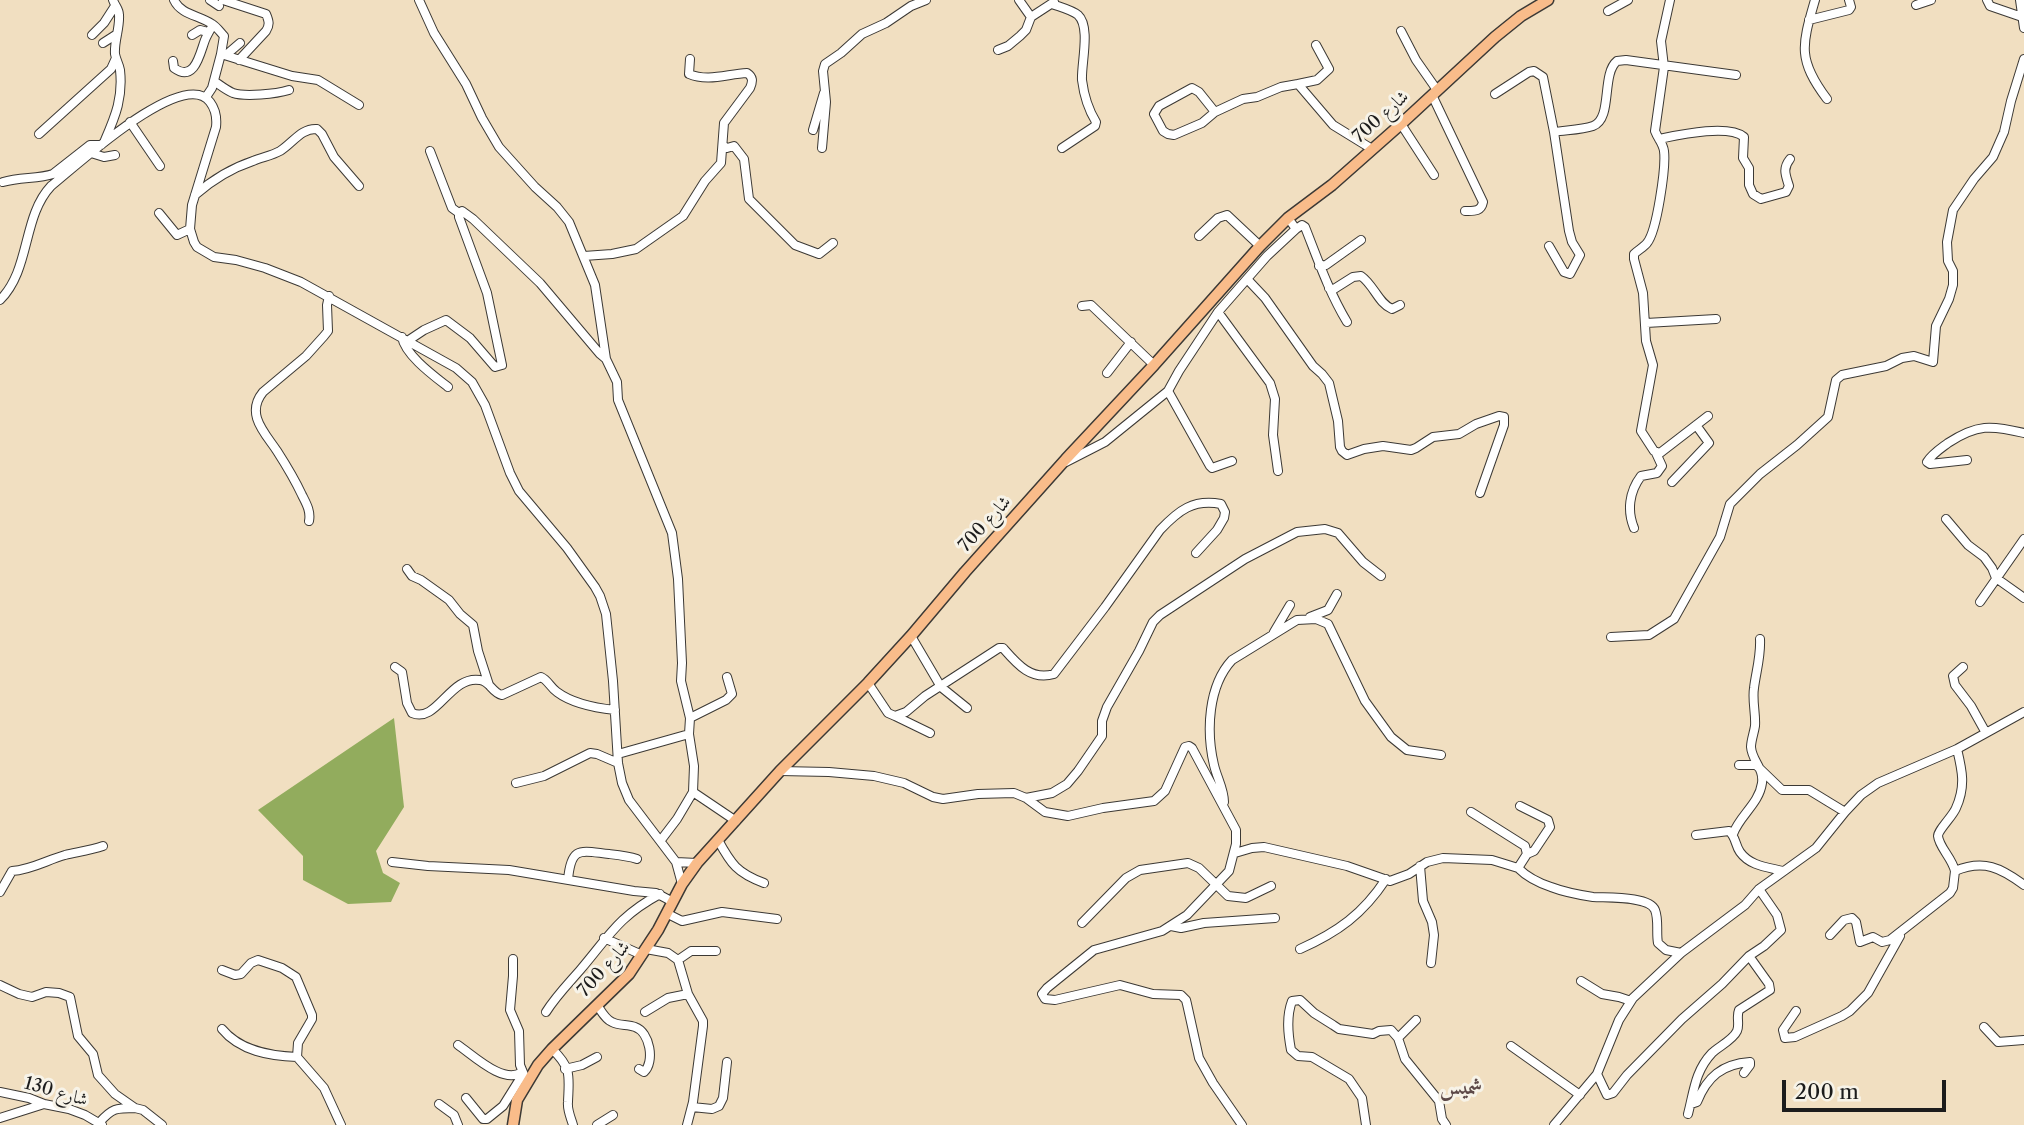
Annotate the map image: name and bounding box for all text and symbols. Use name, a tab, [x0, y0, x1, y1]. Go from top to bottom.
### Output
street label: شارع 700	[1349, 86, 1413, 148]
street label: شارع 700	[954, 492, 1016, 556]
street label: شارع 700	[573, 937, 635, 1001]
scale bar	[1786, 1066, 1951, 1110]
street label: شارع 130	[22, 1073, 90, 1111]
district label: شميس	[1440, 1075, 1482, 1101]
text: 200 m	[1795, 1079, 1859, 1104]

